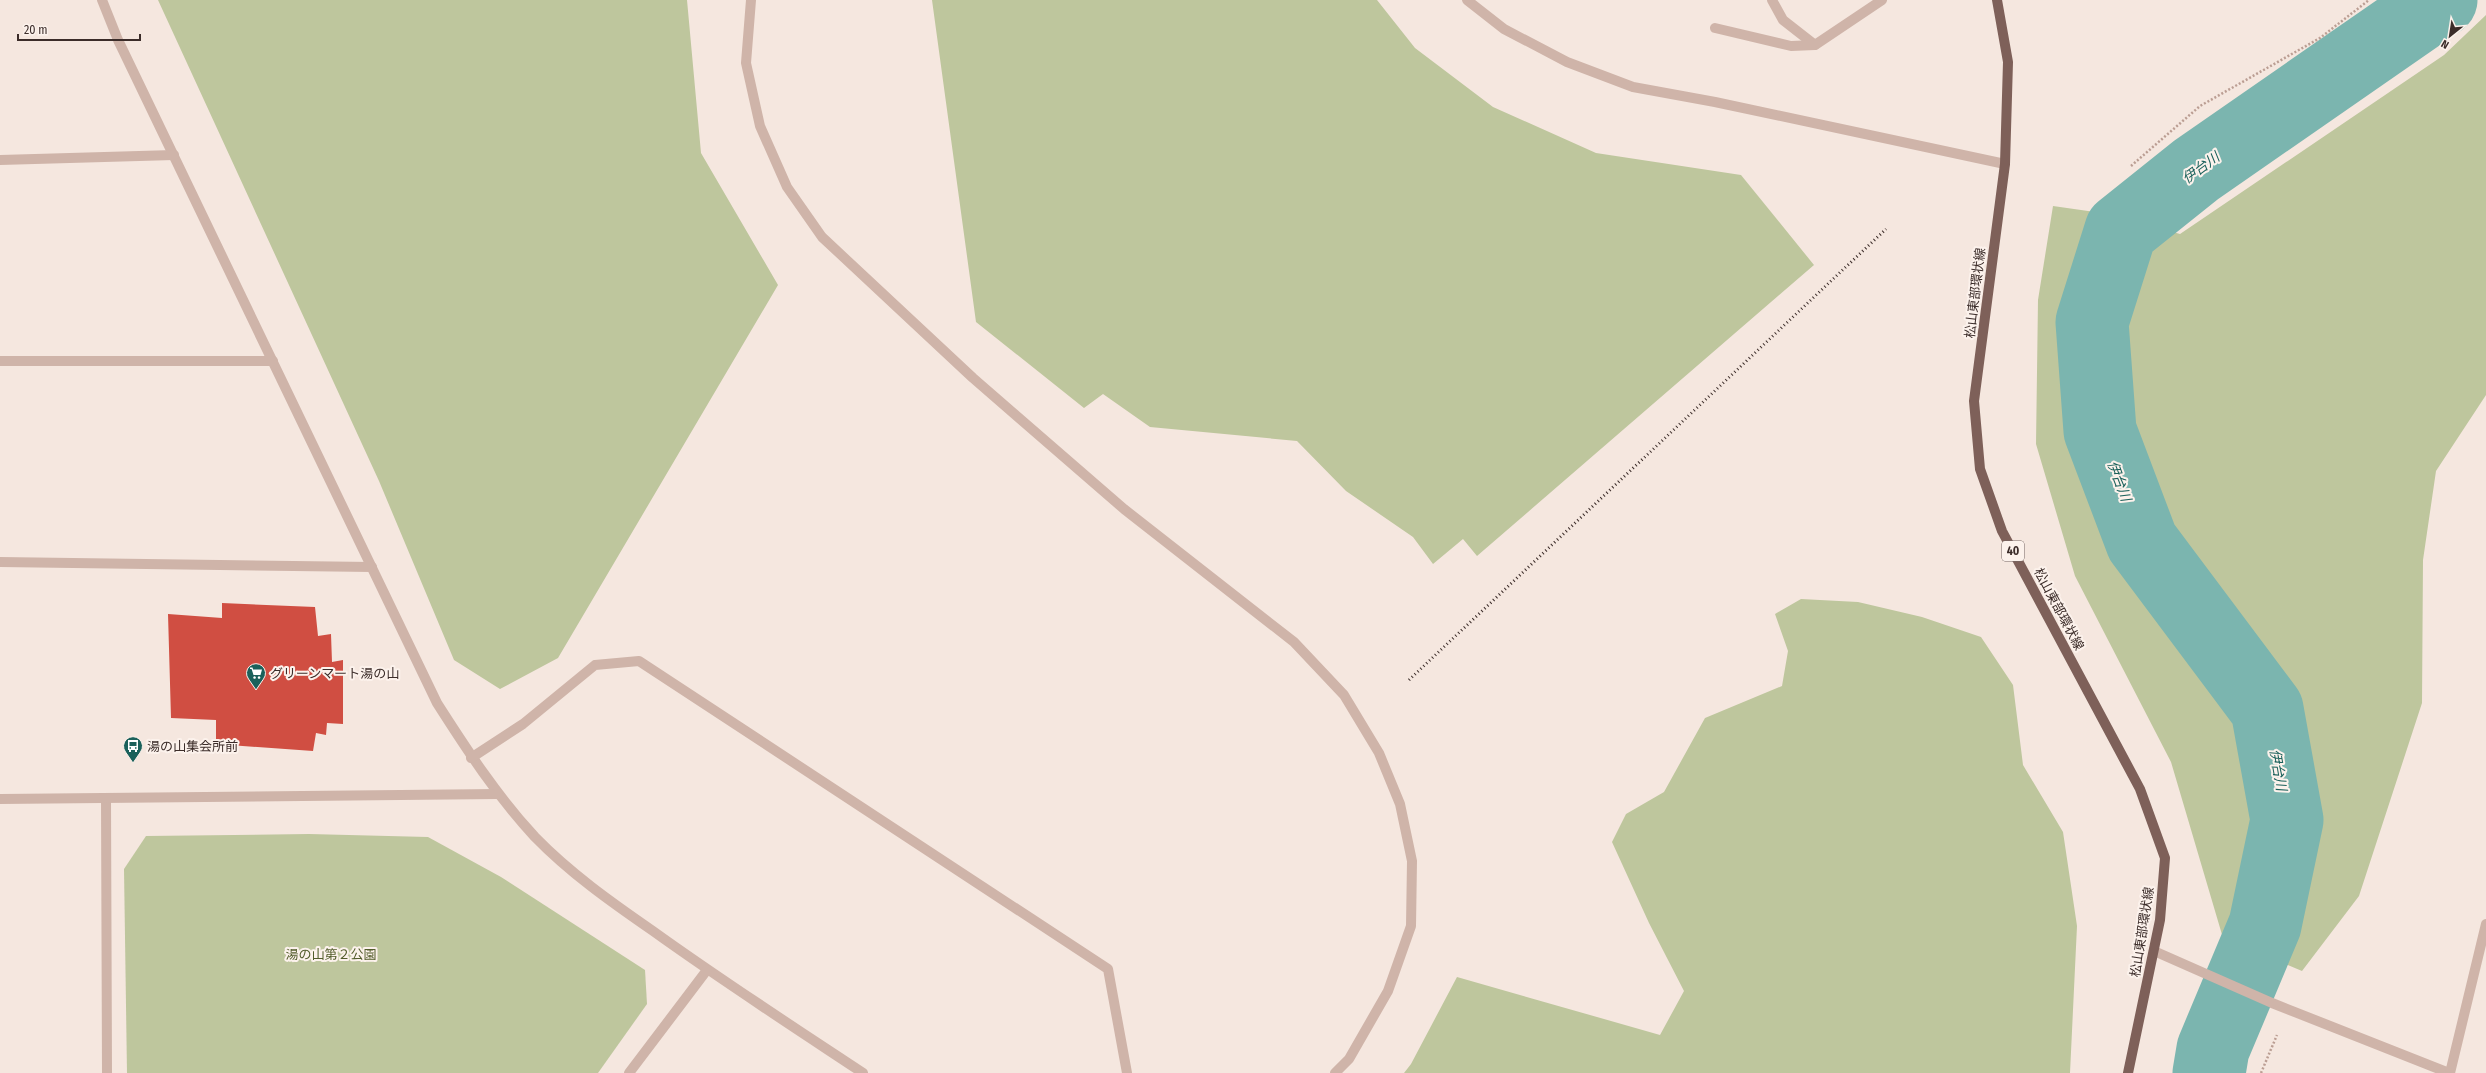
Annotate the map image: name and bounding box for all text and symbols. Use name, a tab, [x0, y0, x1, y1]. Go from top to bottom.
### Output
scale bar	[18, 16, 140, 42]
north arrow	[2430, 16, 2470, 56]
text: 20 m	[24, 23, 48, 37]
text: N	[2439, 37, 2451, 52]
water label: 伊台川	[2179, 148, 2225, 187]
street label: 松山東部環状線	[1962, 247, 1988, 339]
water label: 伊台川	[2104, 458, 2135, 506]
road number: 40	[2002, 541, 2024, 561]
street label: 松山東部環状線	[2031, 565, 2087, 653]
supermarket icon: グリーンマート湯の山	[245, 662, 267, 690]
place label: グリーンマート湯の山	[270, 666, 399, 681]
bus stop icon: 湯の山集会所前	[122, 735, 144, 763]
place label: 湯の山集会所前	[147, 739, 238, 754]
water label: 伊台川	[2266, 748, 2290, 794]
street label: 松山東部環状線	[2127, 886, 2157, 978]
park label: 湯の山第２公園	[285, 947, 377, 962]

